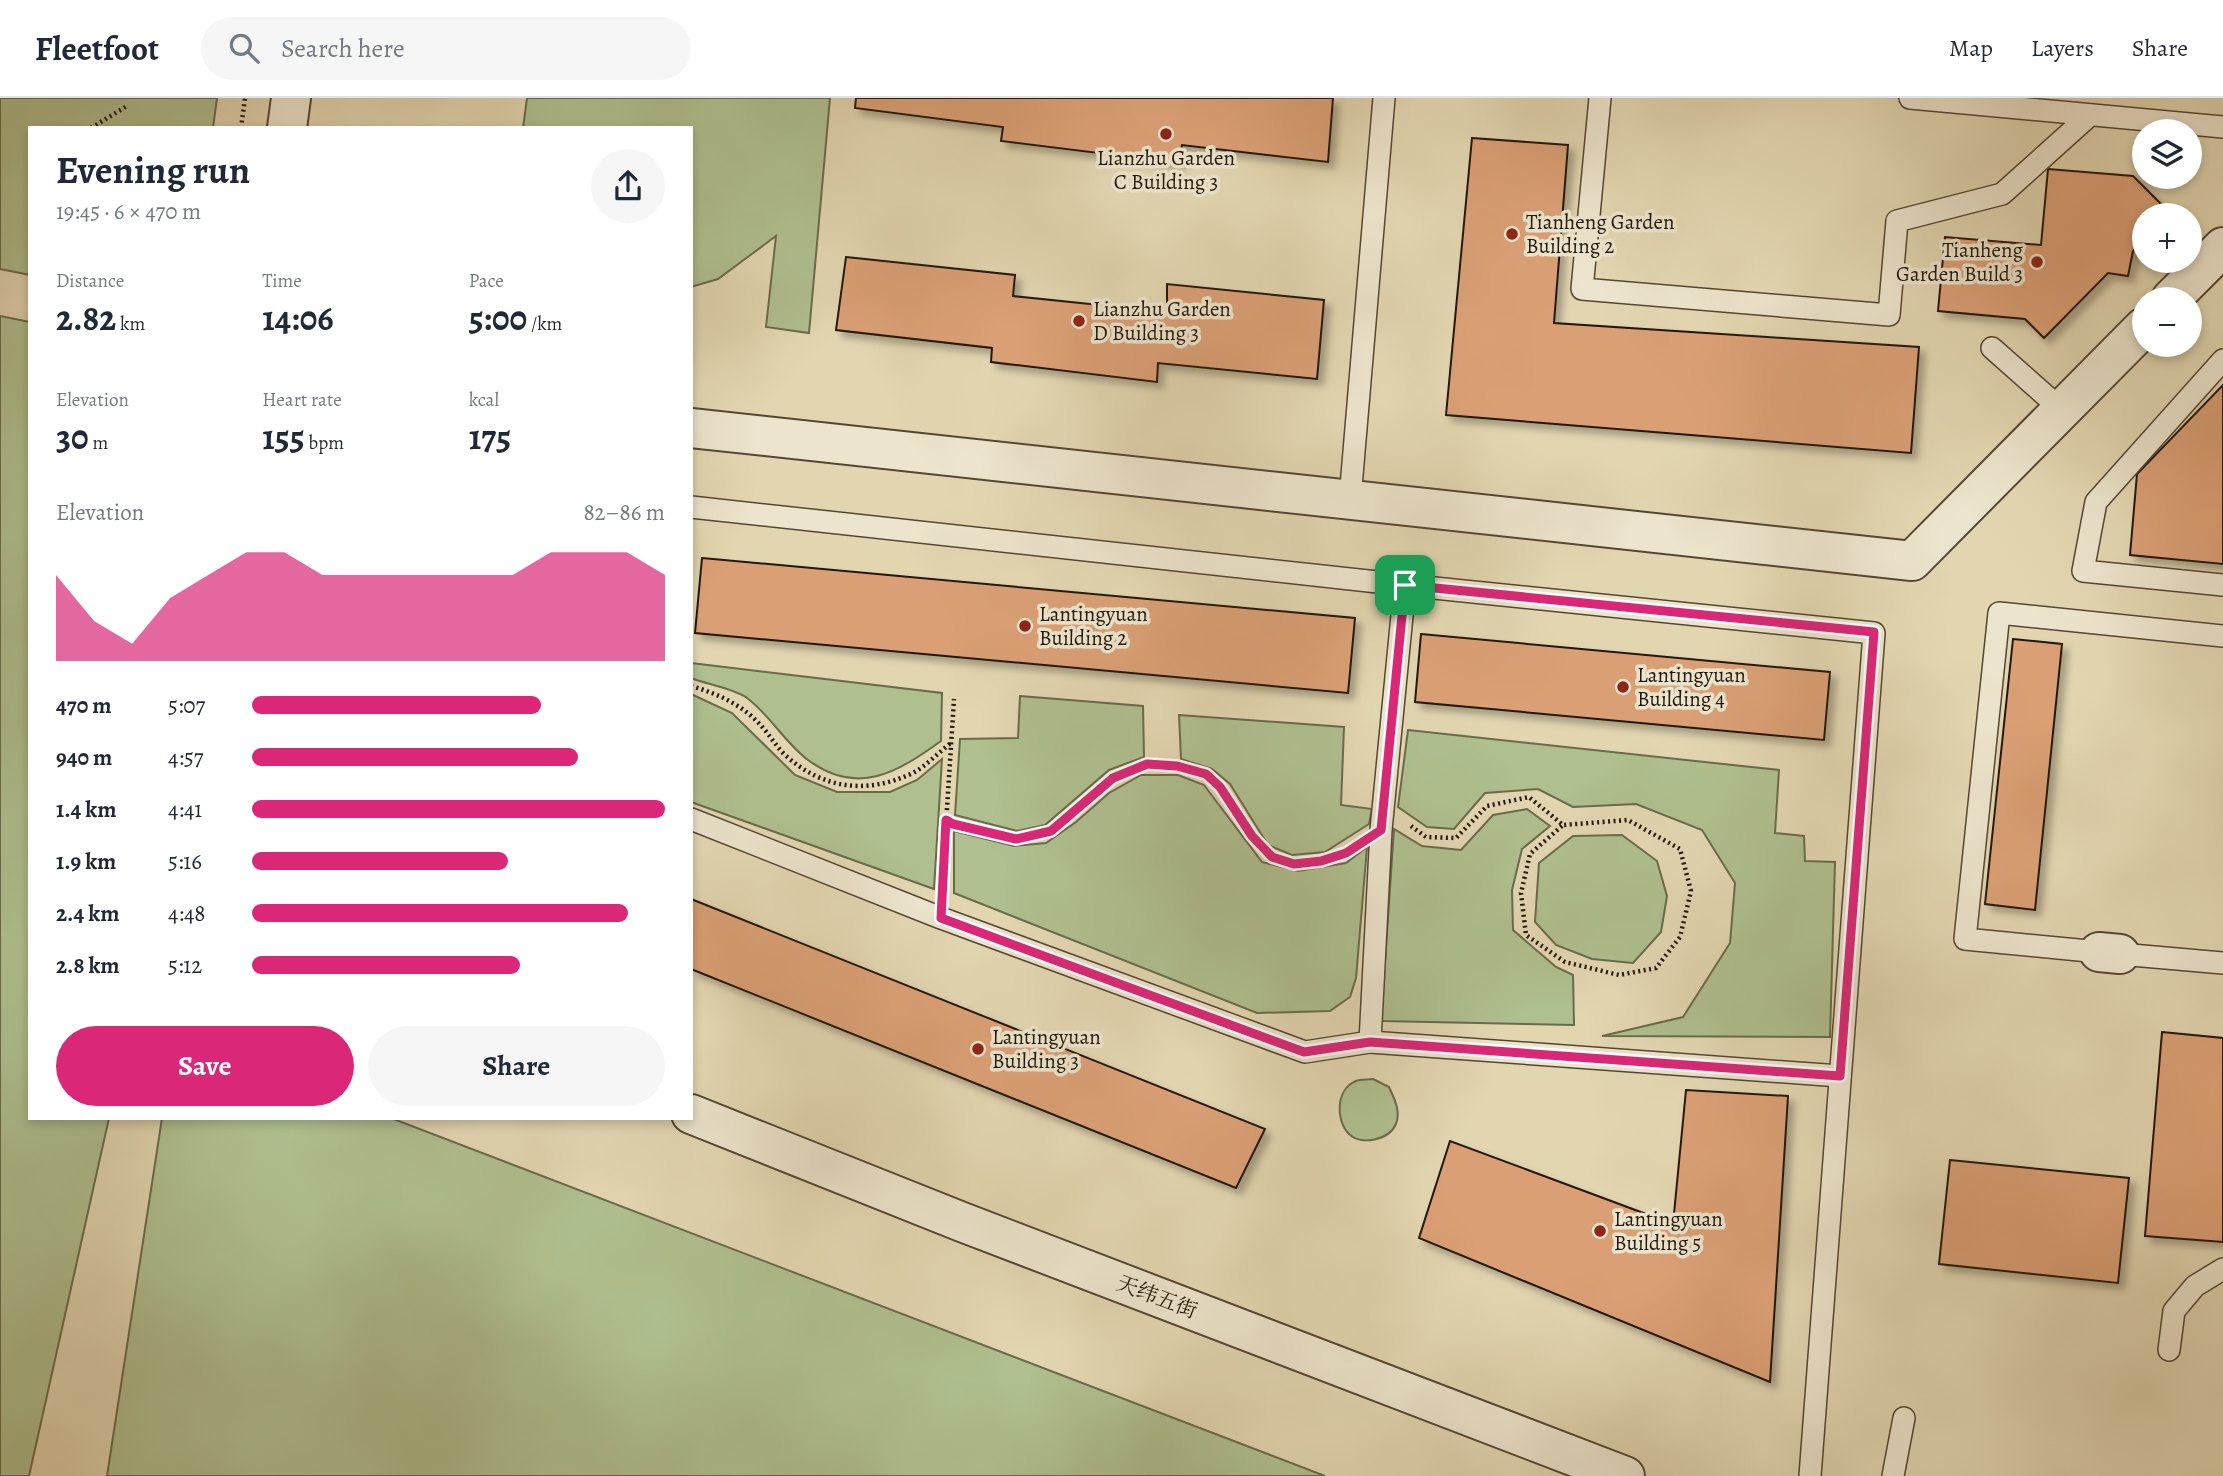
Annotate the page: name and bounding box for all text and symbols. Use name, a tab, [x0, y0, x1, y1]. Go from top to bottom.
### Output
search box	[201, 17, 691, 80]
text: Fleetfoot	[35, 26, 159, 71]
icon: search	[225, 29, 263, 67]
text: Search here	[281, 31, 405, 66]
text: Map	[1949, 32, 1993, 64]
text: Layers	[2031, 32, 2094, 64]
text: Share	[2132, 32, 2188, 64]
map controls	[2132, 119, 2202, 357]
button: layers	[2132, 119, 2202, 189]
marker: Lianzhu Garden C Building 3	[1158, 126, 1174, 142]
text: Evening run	[56, 144, 250, 196]
place label: Lianzhu Garden C Building 3	[1097, 144, 1235, 196]
button: share	[591, 149, 665, 223]
text: 19:45 · 6 × 470 m	[56, 196, 201, 227]
button: +	[2132, 203, 2202, 273]
place label: Tianheng Garden Building 2	[1526, 208, 1674, 260]
marker: Tianheng Garden Building 2	[1504, 226, 1520, 242]
place label: Tianheng Garden Build 3	[1896, 236, 2023, 288]
marker: Tianheng Garden Build 3	[2029, 254, 2045, 270]
text: Distance	[56, 268, 124, 294]
text: Time	[262, 268, 302, 294]
text: Pace	[469, 268, 504, 294]
button: −	[2132, 287, 2202, 357]
text: 2.82	[56, 294, 116, 342]
text: 14:06	[262, 294, 334, 342]
text: 5:00	[469, 294, 527, 342]
place label: Lianzhu Garden D Building 3	[1093, 295, 1231, 347]
text: km	[116, 311, 145, 337]
text: /km	[527, 311, 562, 337]
marker: Lianzhu Garden D Building 3	[1071, 313, 1087, 329]
text: Elevation	[56, 387, 129, 413]
text: Heart rate	[262, 387, 342, 413]
text: kcal	[469, 387, 499, 413]
text: 30	[56, 413, 89, 461]
text: 155	[262, 413, 305, 461]
text: 175	[469, 413, 511, 461]
text: m	[89, 430, 108, 456]
text: bpm	[305, 430, 344, 456]
text: Elevation	[56, 497, 144, 528]
text: 82–86 m	[583, 497, 665, 528]
pin	[1375, 555, 1435, 615]
icon: arrive	[1386, 566, 1424, 604]
place label: Lantingyuan Building 2	[1039, 600, 1148, 652]
marker: Lantingyuan Building 2	[1017, 618, 1033, 634]
place label: Lantingyuan Building 4	[1637, 661, 1746, 713]
marker: Lantingyuan Building 4	[1615, 679, 1631, 695]
text: 470 m	[56, 690, 111, 721]
text: 5:07	[168, 690, 205, 721]
text: 940 m	[56, 742, 112, 773]
text: 4:57	[168, 742, 203, 773]
text: 1.4 km	[56, 794, 117, 825]
text: 4:41	[168, 794, 202, 825]
text: 1.9 km	[56, 846, 116, 877]
text: 5:16	[168, 846, 202, 877]
text: 2.4 km	[56, 898, 119, 929]
text: 4:48	[168, 898, 205, 929]
text: 2.8 km	[56, 950, 120, 981]
text: 5:12	[168, 950, 202, 981]
place label: Lantingyuan Building 3	[992, 1023, 1101, 1075]
button: Save	[56, 1026, 354, 1106]
button: Share	[368, 1026, 665, 1106]
marker: Lantingyuan Building 3	[970, 1041, 986, 1057]
place label: Lantingyuan Building 5	[1614, 1205, 1723, 1257]
marker: Lantingyuan Building 5	[1592, 1223, 1608, 1239]
street label: 天纬五街	[1113, 1269, 1201, 1325]

